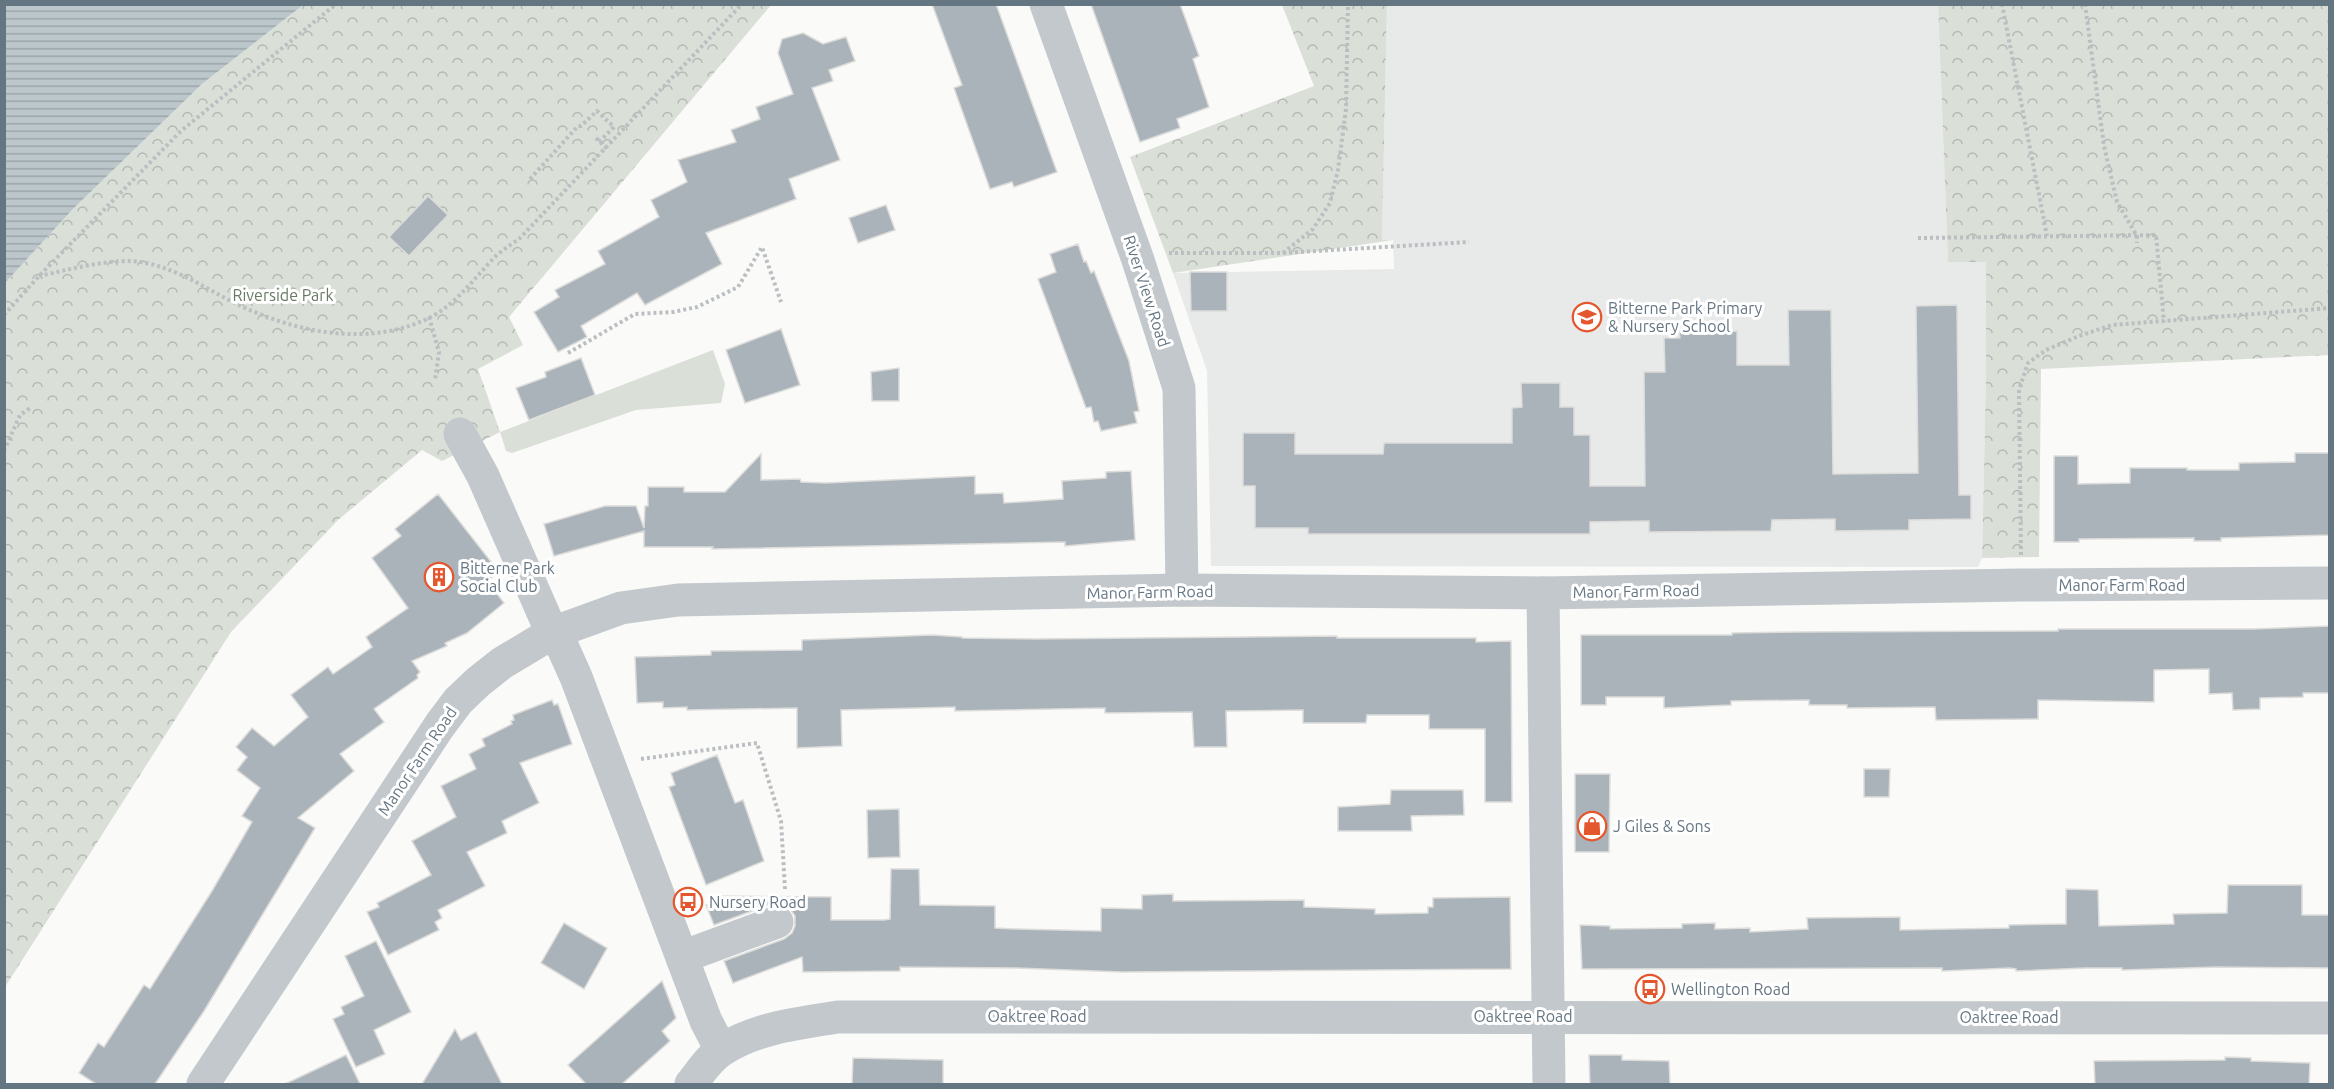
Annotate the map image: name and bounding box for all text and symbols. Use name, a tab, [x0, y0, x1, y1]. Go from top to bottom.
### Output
street label: River View Road	[1120, 233, 1174, 349]
park label: Riverside Park	[233, 286, 334, 304]
place label: Bitterne Park Primary & Nursery School	[1608, 299, 1763, 335]
school or university icon: Bitterne Park Primary & Nursery School	[1571, 301, 1603, 333]
place label: Bitterne Park Social Club	[460, 559, 555, 595]
building icon: Bitterne Park Social Club	[423, 561, 455, 593]
street label: Manor Farm Road	[2059, 576, 2185, 594]
street label: Manor Farm Road	[1572, 581, 1700, 601]
street label: Manor Farm Road	[1086, 582, 1214, 602]
street label: Manor Farm Road	[374, 703, 460, 819]
shop icon: J Giles & Sons	[1576, 810, 1608, 842]
place label: J Giles & Sons	[1613, 817, 1711, 835]
bus stop icon: Nursery Road	[672, 886, 704, 918]
place label: Nursery Road	[709, 893, 806, 911]
bus stop icon: Wellington Road	[1634, 973, 1666, 1005]
place label: Wellington Road	[1671, 980, 1790, 998]
street label: Oaktree Road	[987, 1007, 1087, 1025]
street label: Oaktree Road	[1473, 1007, 1573, 1025]
street label: Oaktree Road	[1959, 1008, 2059, 1026]

